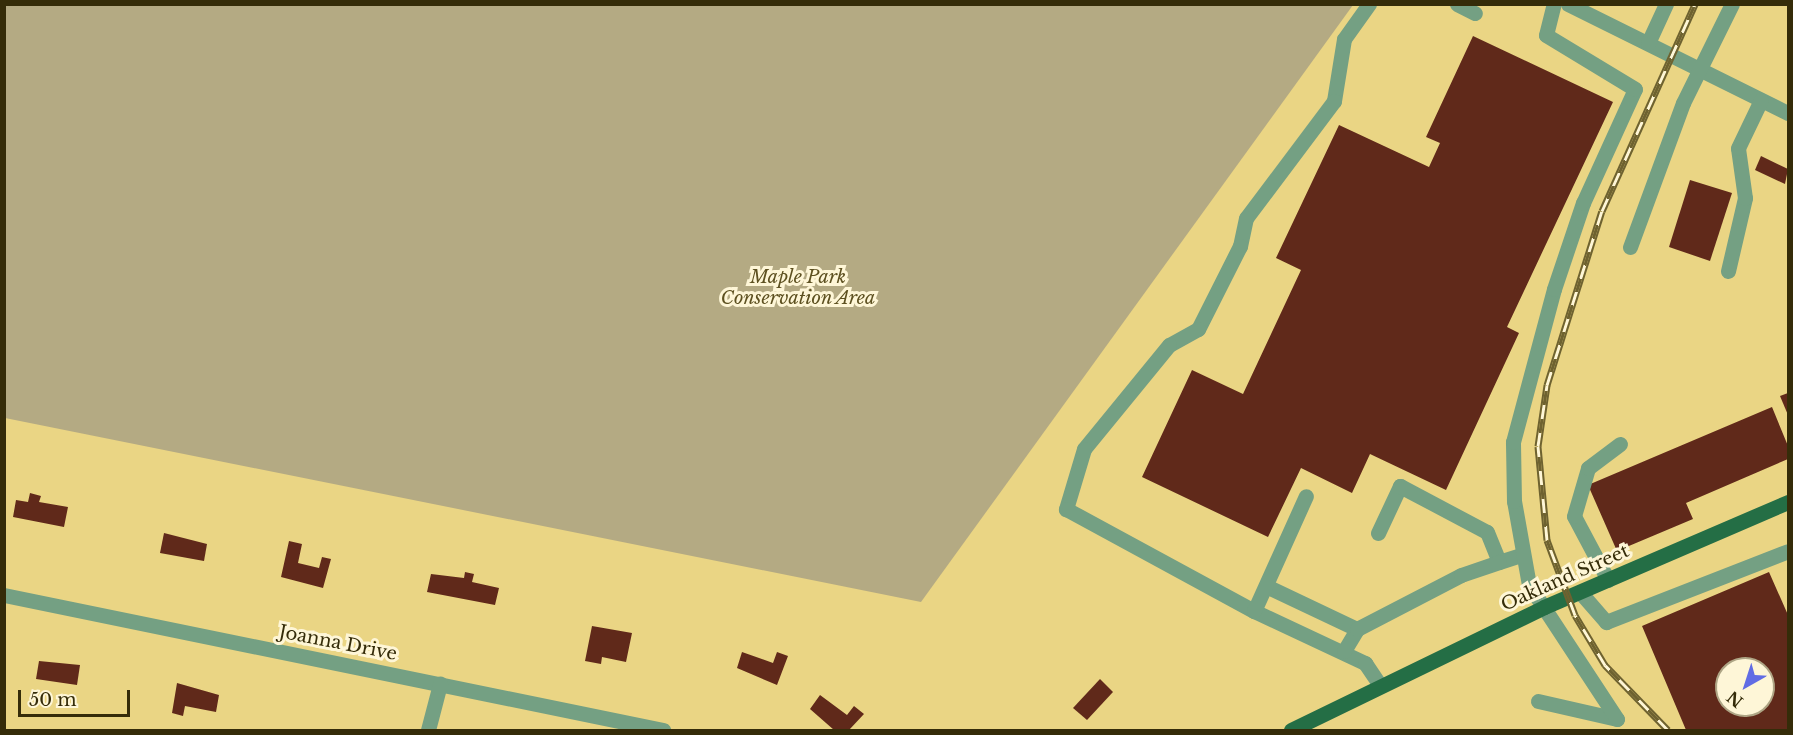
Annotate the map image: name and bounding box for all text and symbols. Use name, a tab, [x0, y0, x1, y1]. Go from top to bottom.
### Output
park label: Maple Park Conservation Area	[720, 267, 876, 310]
street label: Oakland Street	[1498, 540, 1632, 616]
street label: Joanna Drive	[277, 621, 399, 665]
north arrow	[1715, 657, 1775, 717]
scale bar	[21, 678, 134, 716]
text: N	[1723, 687, 1747, 712]
text: 50 m	[29, 689, 77, 711]

